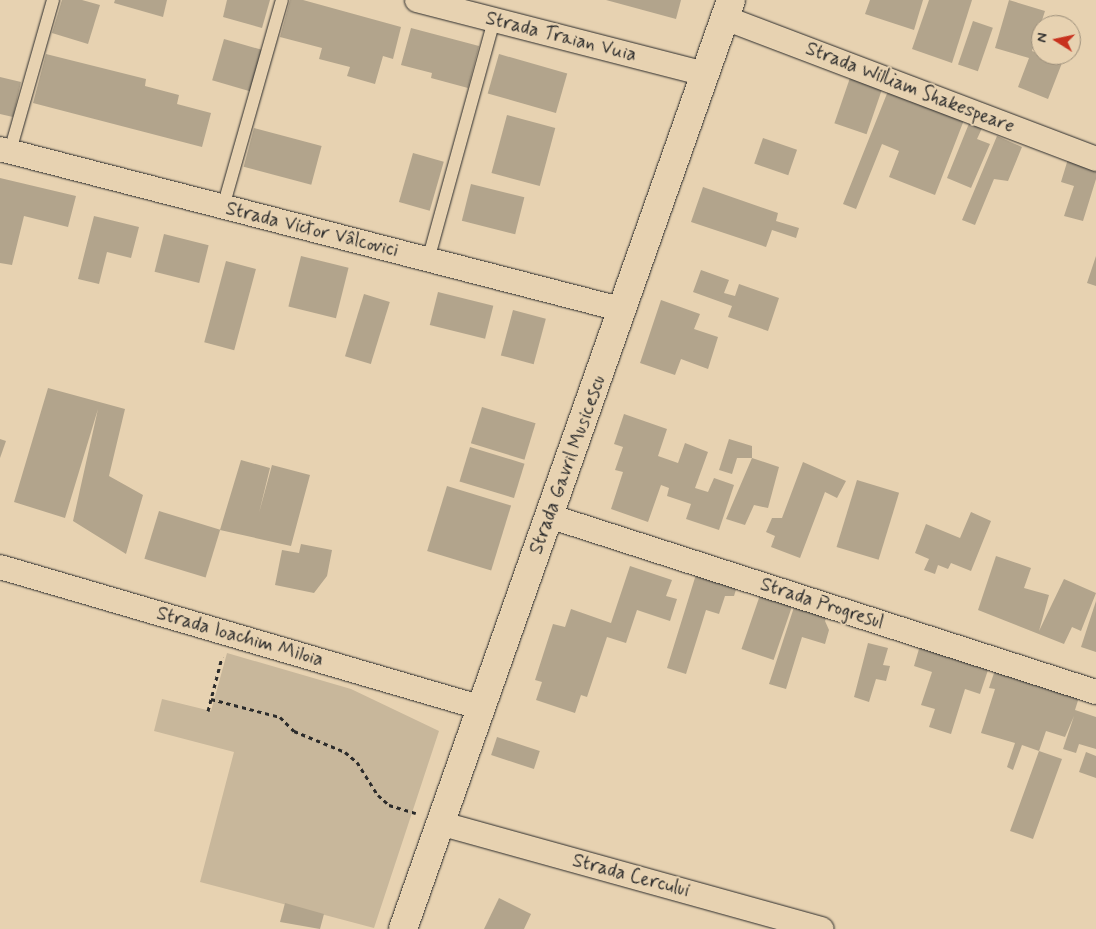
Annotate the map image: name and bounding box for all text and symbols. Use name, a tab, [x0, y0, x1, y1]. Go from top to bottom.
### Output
street label: Strada Traian Vuia	[484, 7, 638, 67]
north arrow	[1031, 15, 1081, 65]
text: N	[1033, 31, 1052, 44]
street label: Strada William Shakespeare	[800, 37, 1020, 139]
street label: Strada Victor Vâlcovici	[223, 197, 401, 263]
street label: Strada Gavril Musicescu	[524, 370, 612, 560]
street label: Strada Progresul	[757, 573, 887, 635]
street label: Strada Ioachim Miloia	[150, 601, 330, 673]
street label: Strada Cercului	[568, 849, 694, 903]

